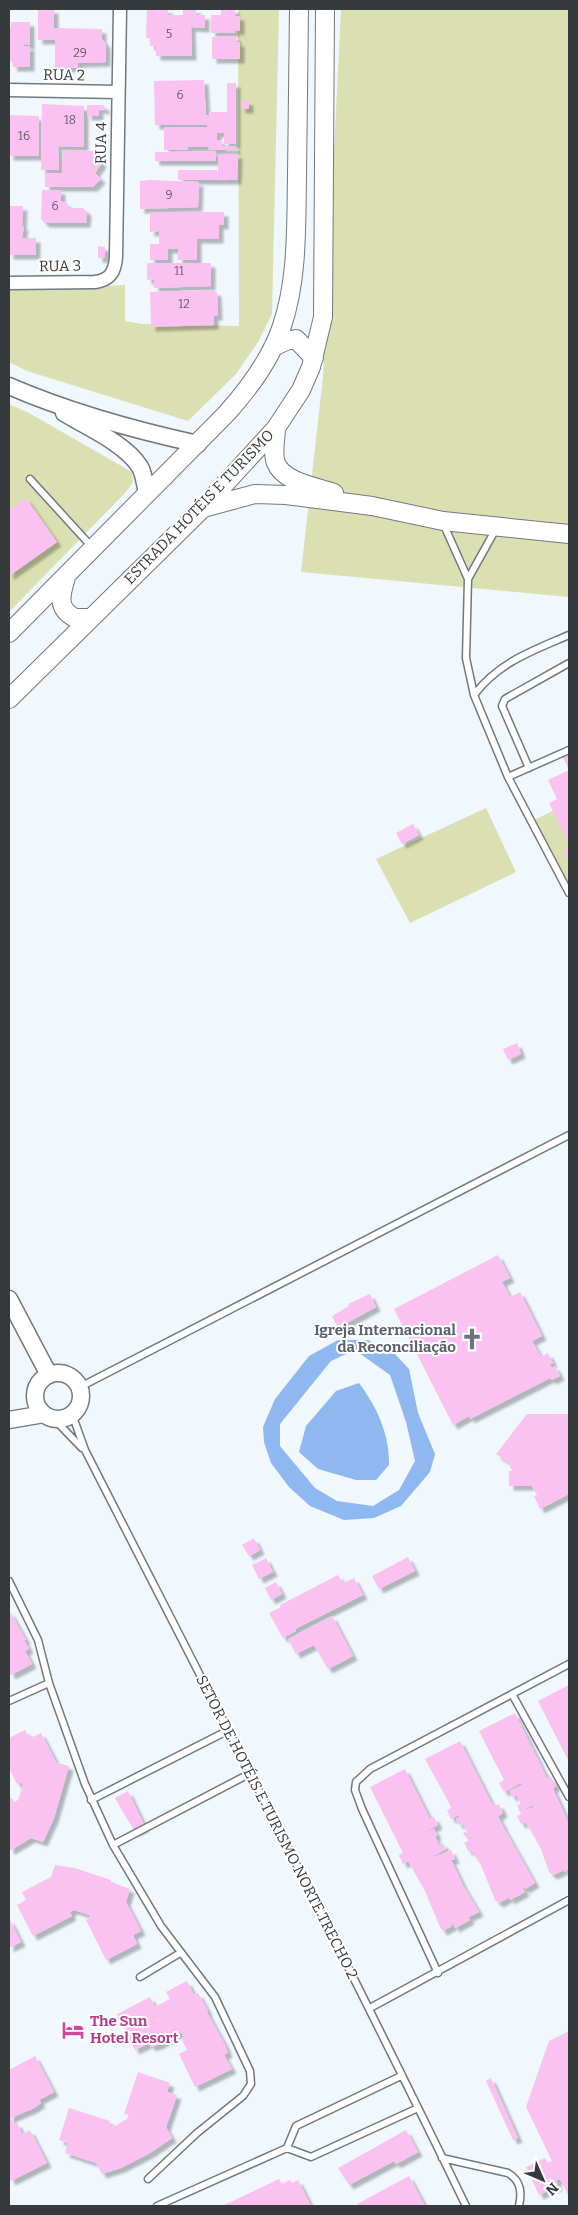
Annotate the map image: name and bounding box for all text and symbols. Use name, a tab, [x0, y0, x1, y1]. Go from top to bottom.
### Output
house number: 5	[166, 27, 172, 41]
house number: 29	[73, 46, 87, 60]
street label: RUA 2	[43, 66, 85, 84]
house number: 6	[176, 88, 184, 102]
house number: 18	[64, 113, 76, 127]
street label: RUA 4	[92, 121, 110, 164]
house number: 16	[18, 129, 30, 143]
house number: 9	[165, 188, 173, 202]
house number: 6	[51, 199, 59, 213]
street label: RUA 3	[39, 257, 81, 275]
house number: 11	[174, 264, 184, 278]
house number: 12	[178, 297, 190, 311]
street label: ESTRADA HOTÉIS E TURISMO	[120, 426, 278, 588]
place label: Igreja Internacional da Reconciliação	[314, 1321, 456, 1356]
church icon: Igreja Internacional da Reconciliação	[459, 1326, 485, 1352]
street label: SETOR DE HOTÉIS E TURISMO NORTE TRECHO 2	[192, 1672, 362, 1982]
place label: The Sun Hotel Resort	[90, 2012, 179, 2047]
hotel icon: The Sun Hotel Resort	[60, 2017, 86, 2043]
north arrow	[518, 2155, 568, 2205]
text: N	[542, 2179, 562, 2199]

